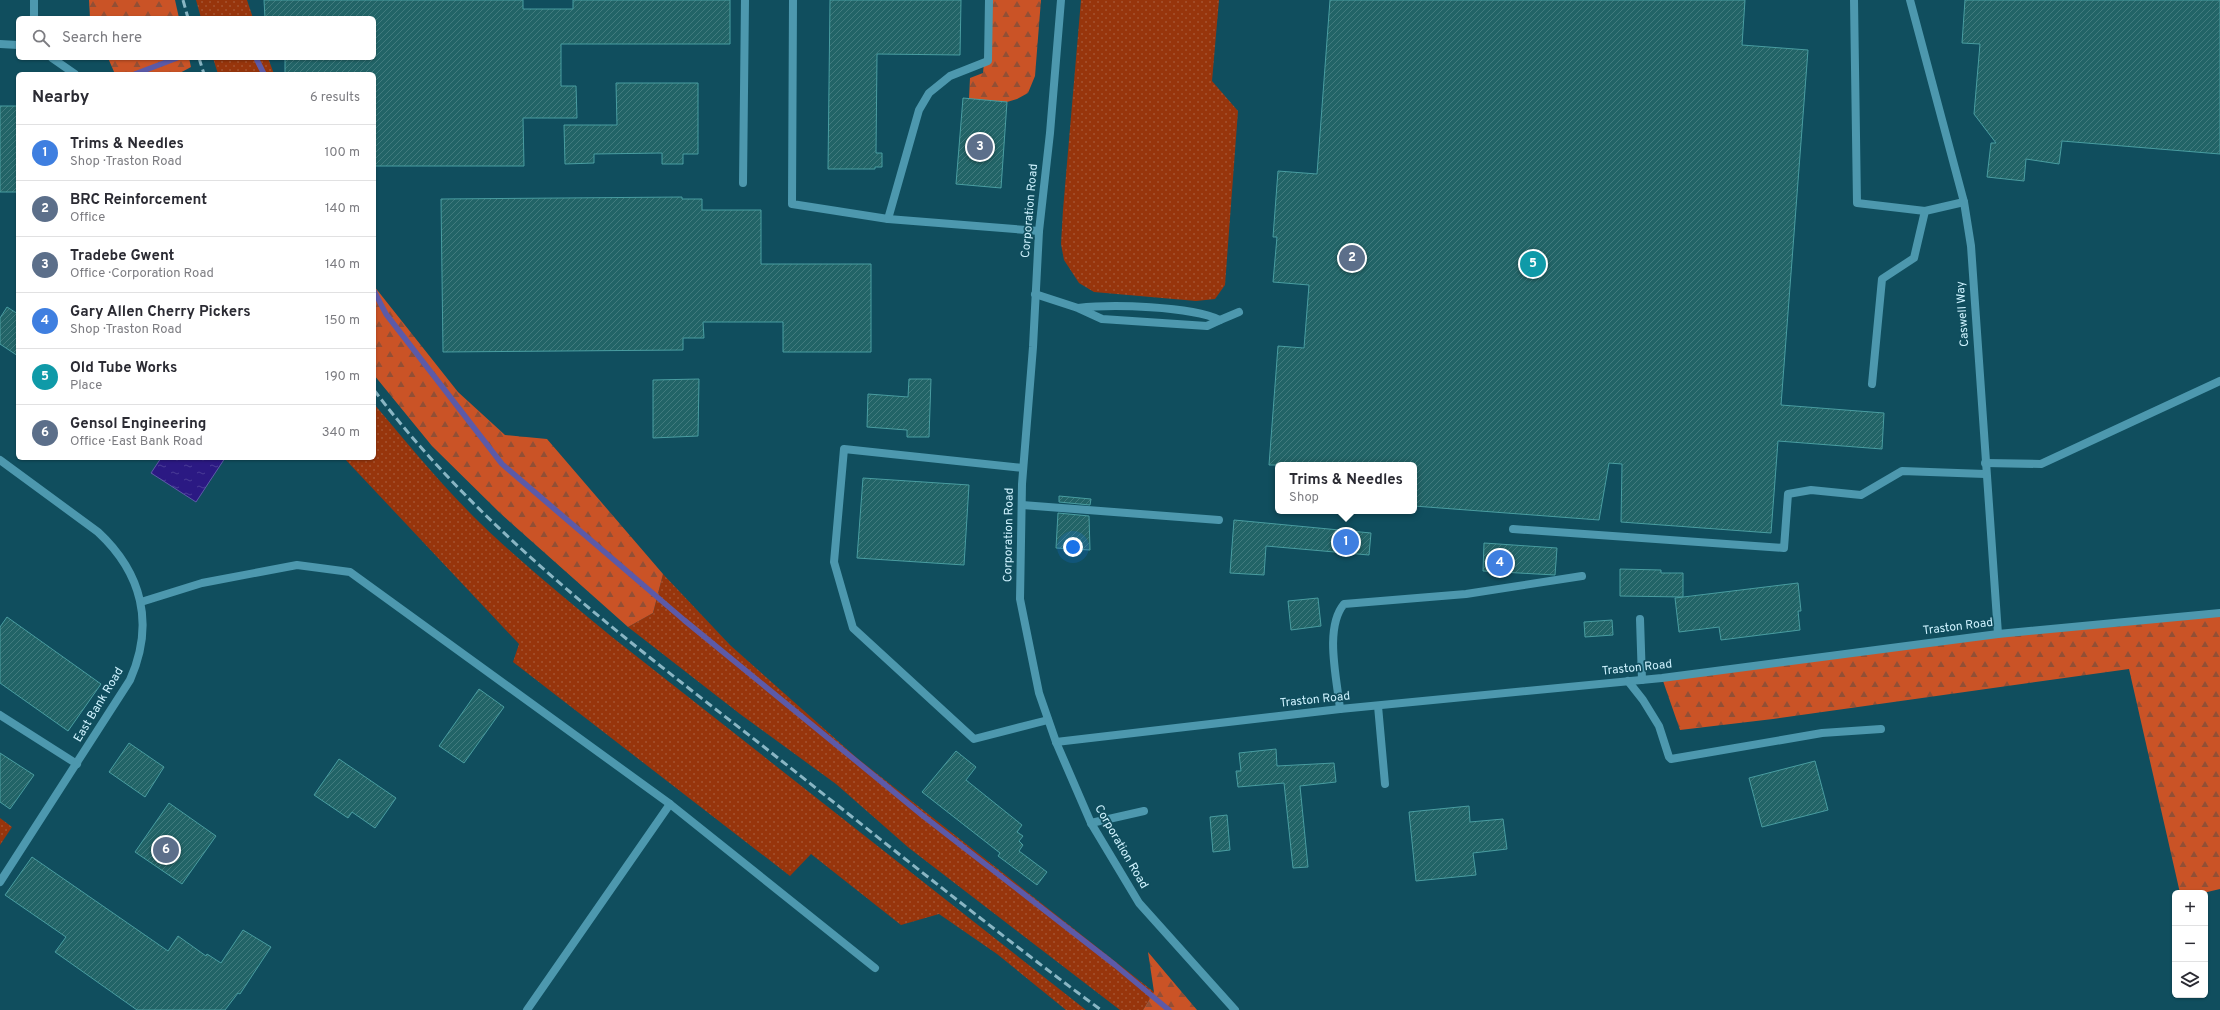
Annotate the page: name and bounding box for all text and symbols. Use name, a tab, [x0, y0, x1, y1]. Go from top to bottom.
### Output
search box	[16, 16, 376, 60]
icon: search	[30, 27, 52, 49]
text: Search here	[62, 29, 142, 48]
text: Nearby	[32, 87, 89, 109]
text: 6 results	[310, 90, 360, 106]
pin: 3	[967, 132, 993, 162]
text: Trims & Needles	[70, 135, 184, 154]
text: 1	[42, 145, 48, 161]
text: 100 m	[324, 145, 360, 161]
text: Shop · Traston Road	[70, 154, 182, 170]
street label: Corporation Road	[1018, 163, 1042, 259]
text: BRC Reinforcement	[70, 191, 207, 210]
text: 2	[41, 201, 49, 217]
text: 140 m	[325, 201, 360, 217]
text: Office	[70, 210, 105, 226]
pin: 2	[1339, 243, 1365, 273]
text: Tradebe Gwent	[70, 247, 174, 266]
pin: 5	[1520, 249, 1546, 279]
text: 3	[41, 257, 49, 273]
text: 140 m	[325, 257, 360, 273]
text: Office · Corporation Road	[70, 266, 214, 282]
street label: Caswell Way	[1953, 281, 1973, 347]
text: Gary Allen Cherry Pickers	[70, 303, 251, 322]
text: 4	[41, 313, 49, 329]
text: 150 m	[325, 313, 360, 329]
text: Shop · Traston Road	[70, 322, 182, 338]
text: Old Tube Works	[70, 359, 177, 378]
text: 5	[41, 369, 49, 385]
text: 190 m	[325, 369, 360, 385]
text: Place	[70, 378, 102, 394]
text: Gensol Engineering	[70, 415, 207, 434]
text: 6	[41, 425, 49, 441]
text: 340 m	[322, 425, 360, 441]
text: Office · East Bank Road	[70, 434, 203, 450]
popup	[1275, 462, 1417, 514]
text: Trims & Needles	[1289, 471, 1403, 490]
street label: Corporation Road	[1000, 488, 1018, 582]
text: Shop	[1289, 490, 1319, 506]
pin: 1	[1333, 527, 1359, 557]
your location	[1063, 537, 1083, 557]
pin: 4	[1487, 548, 1513, 578]
street label: Traston Road	[1922, 615, 1994, 639]
street label: Traston Road	[1601, 656, 1673, 680]
street label: East Bank Road	[70, 665, 128, 745]
street label: Traston Road	[1279, 688, 1351, 712]
street label: Corporation Road	[1090, 802, 1152, 892]
pin: 6	[153, 835, 179, 865]
map controls	[2172, 890, 2208, 998]
button: +	[2172, 890, 2208, 926]
button: −	[2172, 926, 2208, 962]
button: layers	[2172, 962, 2208, 998]

